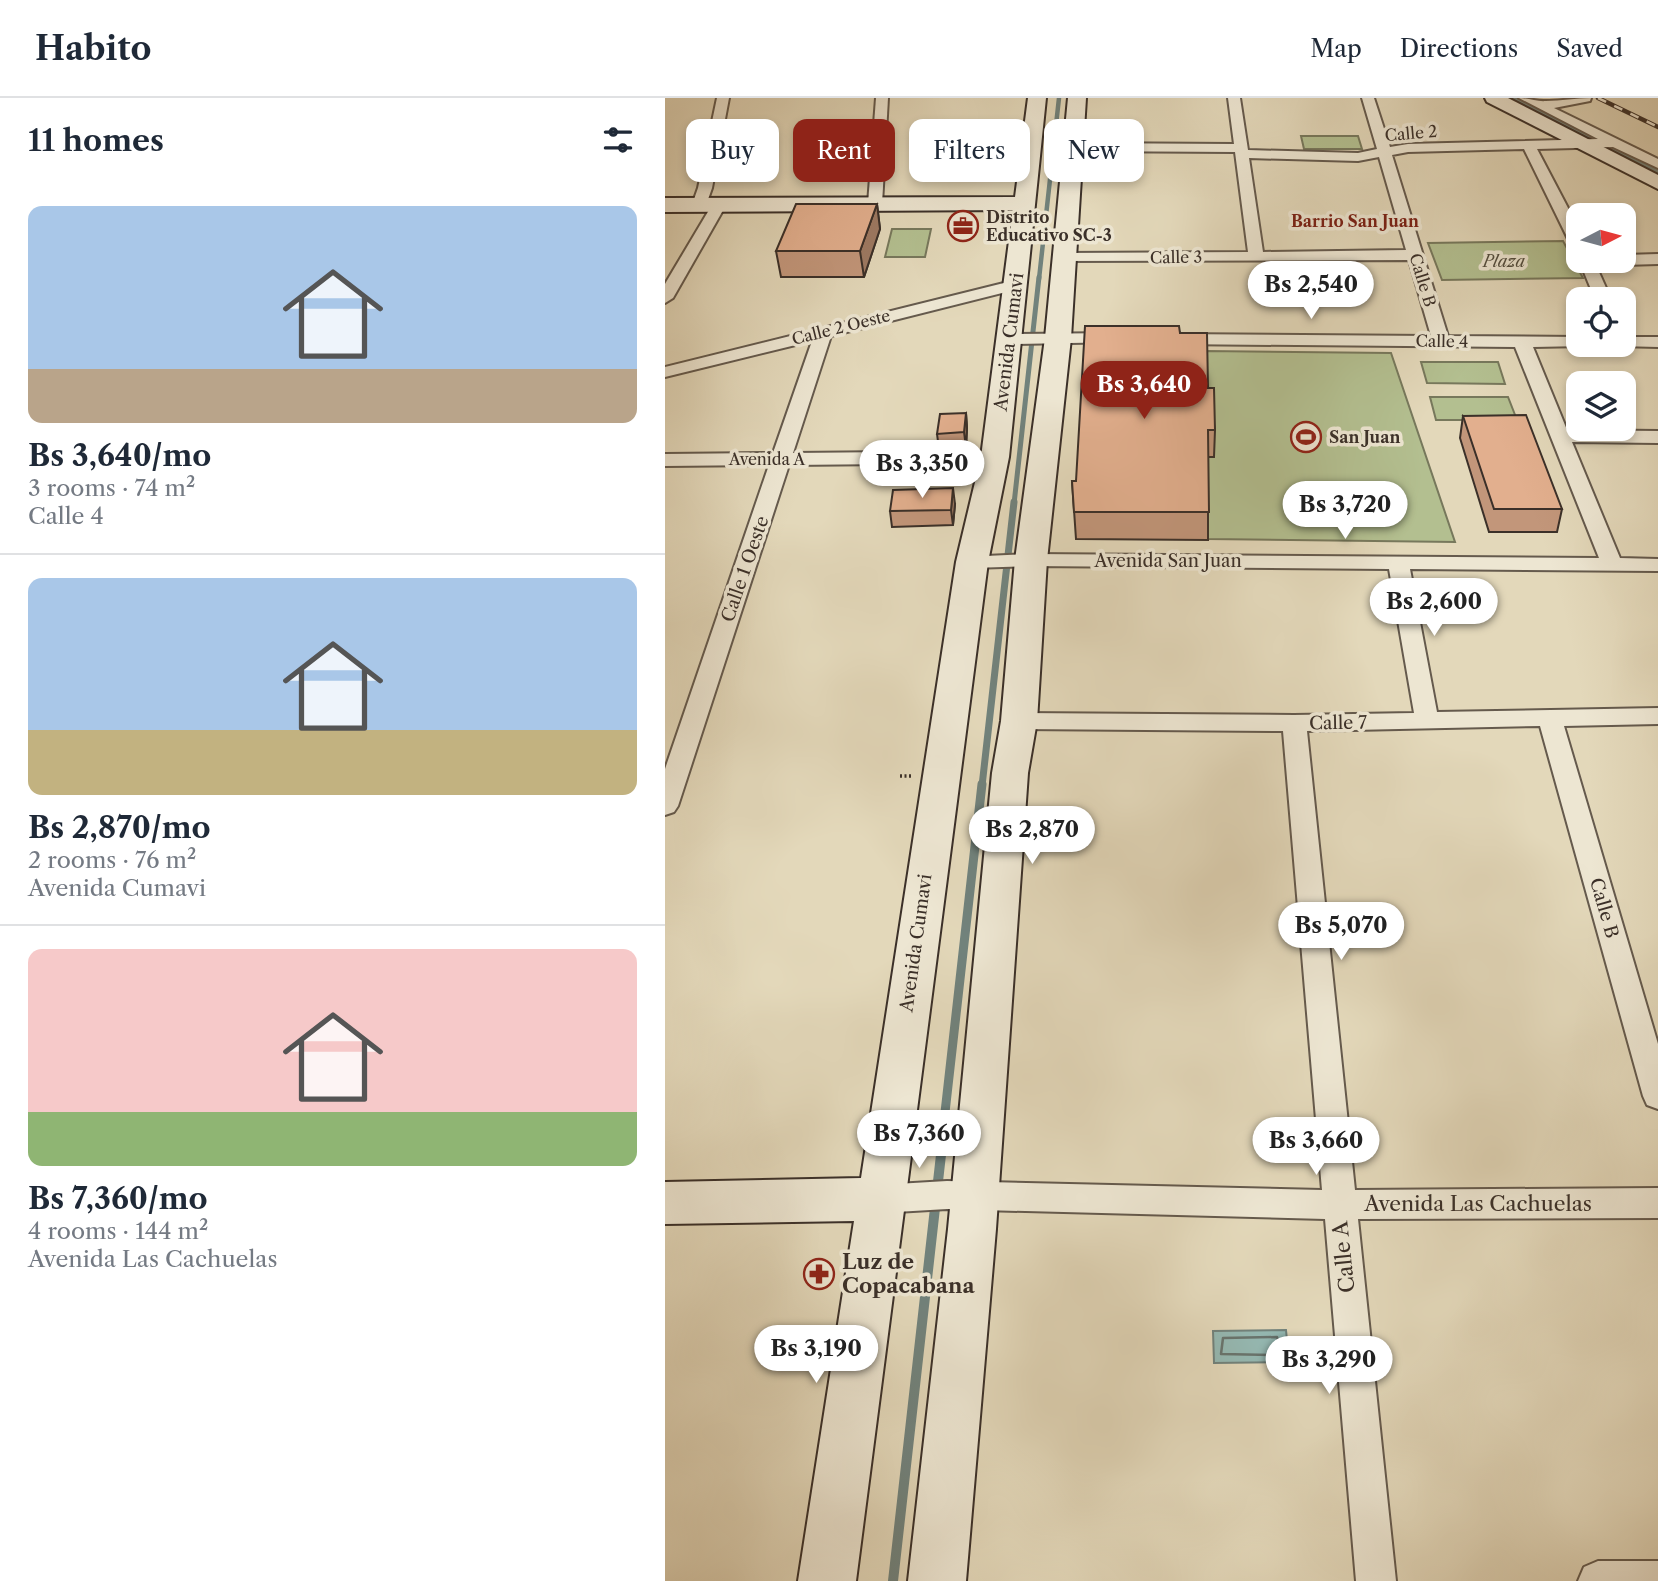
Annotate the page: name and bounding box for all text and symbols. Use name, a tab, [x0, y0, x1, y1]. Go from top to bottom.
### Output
text: Habito	[35, 28, 151, 69]
text: Map	[1310, 34, 1362, 63]
text: Directions	[1400, 34, 1518, 63]
text: Saved	[1556, 34, 1623, 63]
chip: Buy	[686, 119, 779, 182]
chip: Rent	[793, 119, 895, 182]
chip: Filters	[909, 119, 1030, 182]
chip: New	[1044, 119, 1144, 182]
icon: filters	[599, 121, 637, 159]
street label: Calle 2	[1384, 121, 1438, 145]
text: 11 homes	[28, 122, 164, 159]
north arrow	[1566, 203, 1636, 273]
map controls	[1566, 203, 1636, 441]
place label: Distrito Educativo SC-3	[986, 207, 1112, 245]
office icon: Distrito Educativo SC-3	[946, 209, 980, 243]
district label: Barrio San Juan	[1291, 211, 1419, 231]
street label: Calle 3	[1150, 247, 1202, 267]
icon: home	[270, 251, 396, 377]
street label: Calle B	[1405, 251, 1441, 309]
park label: Plaza	[1481, 251, 1525, 271]
pin: Bs 2,540	[1239, 262, 1383, 321]
text: Bs 2,540	[1264, 270, 1358, 298]
street label: Avenida Cumavi	[989, 271, 1028, 413]
button: locate	[1566, 287, 1636, 357]
street label: Calle 2 Oeste	[790, 305, 892, 349]
street label: Calle 4	[1415, 331, 1469, 351]
pin: Bs 3,640	[1072, 362, 1216, 421]
text: Bs 3,640	[1097, 370, 1191, 398]
button: layers	[1566, 371, 1636, 441]
sports icon: San Juan	[1289, 420, 1323, 454]
place label: San Juan	[1329, 427, 1400, 447]
text: Bs 3,640/mo	[28, 437, 211, 474]
pin: Bs 3,350	[850, 440, 994, 500]
street label: Avenida A	[728, 449, 806, 469]
text: Bs 3,350	[875, 449, 969, 477]
text: 3 rooms · 74 m²	[28, 474, 195, 502]
pin: Bs 3,720	[1273, 482, 1417, 541]
text: Bs 3,720	[1299, 490, 1391, 518]
text: Calle 4	[28, 502, 104, 530]
street label: Calle 1 Oeste	[717, 513, 773, 625]
street label: Avenida San Juan	[1093, 550, 1242, 572]
pin: Bs 2,600	[1362, 578, 1506, 638]
text: Bs 2,600	[1386, 587, 1482, 615]
icon: home	[270, 623, 396, 749]
street label: Calle 7	[1309, 711, 1367, 735]
pin: Bs 2,870	[960, 806, 1104, 866]
text: Bs 2,870/mo	[28, 809, 211, 846]
text: Bs 2,870	[985, 815, 1079, 843]
text: 2 rooms · 76 m²	[28, 846, 196, 874]
street label: Avenida Cumavi	[895, 872, 937, 1014]
text: Avenida Cumavi	[28, 874, 206, 902]
street label: Calle B	[1585, 875, 1623, 941]
pin: Bs 5,070	[1269, 902, 1413, 962]
text: Bs 5,070	[1294, 911, 1388, 939]
icon: home	[270, 994, 396, 1120]
pin: Bs 7,360	[847, 1110, 991, 1170]
pin: Bs 3,660	[1244, 1118, 1388, 1177]
text: Bs 7,360	[873, 1119, 965, 1147]
text: Bs 3,660	[1269, 1126, 1363, 1154]
text: Bs 7,360/mo	[28, 1180, 208, 1217]
street label: Avenida Las Cachuelas	[1363, 1191, 1592, 1216]
text: 4 rooms · 144 m²	[28, 1217, 208, 1245]
street label: Calle A	[1327, 1220, 1360, 1294]
text: Avenida Las Cachuelas	[28, 1245, 277, 1273]
place label: Luz de Copacabana	[842, 1249, 975, 1298]
pharmacy icon: Luz de Copacabana	[802, 1257, 836, 1291]
pin: Bs 3,190	[744, 1326, 888, 1385]
text: Bs 3,190	[770, 1334, 862, 1362]
pin: Bs 3,290	[1257, 1336, 1401, 1396]
text: Bs 3,290	[1282, 1345, 1376, 1373]

